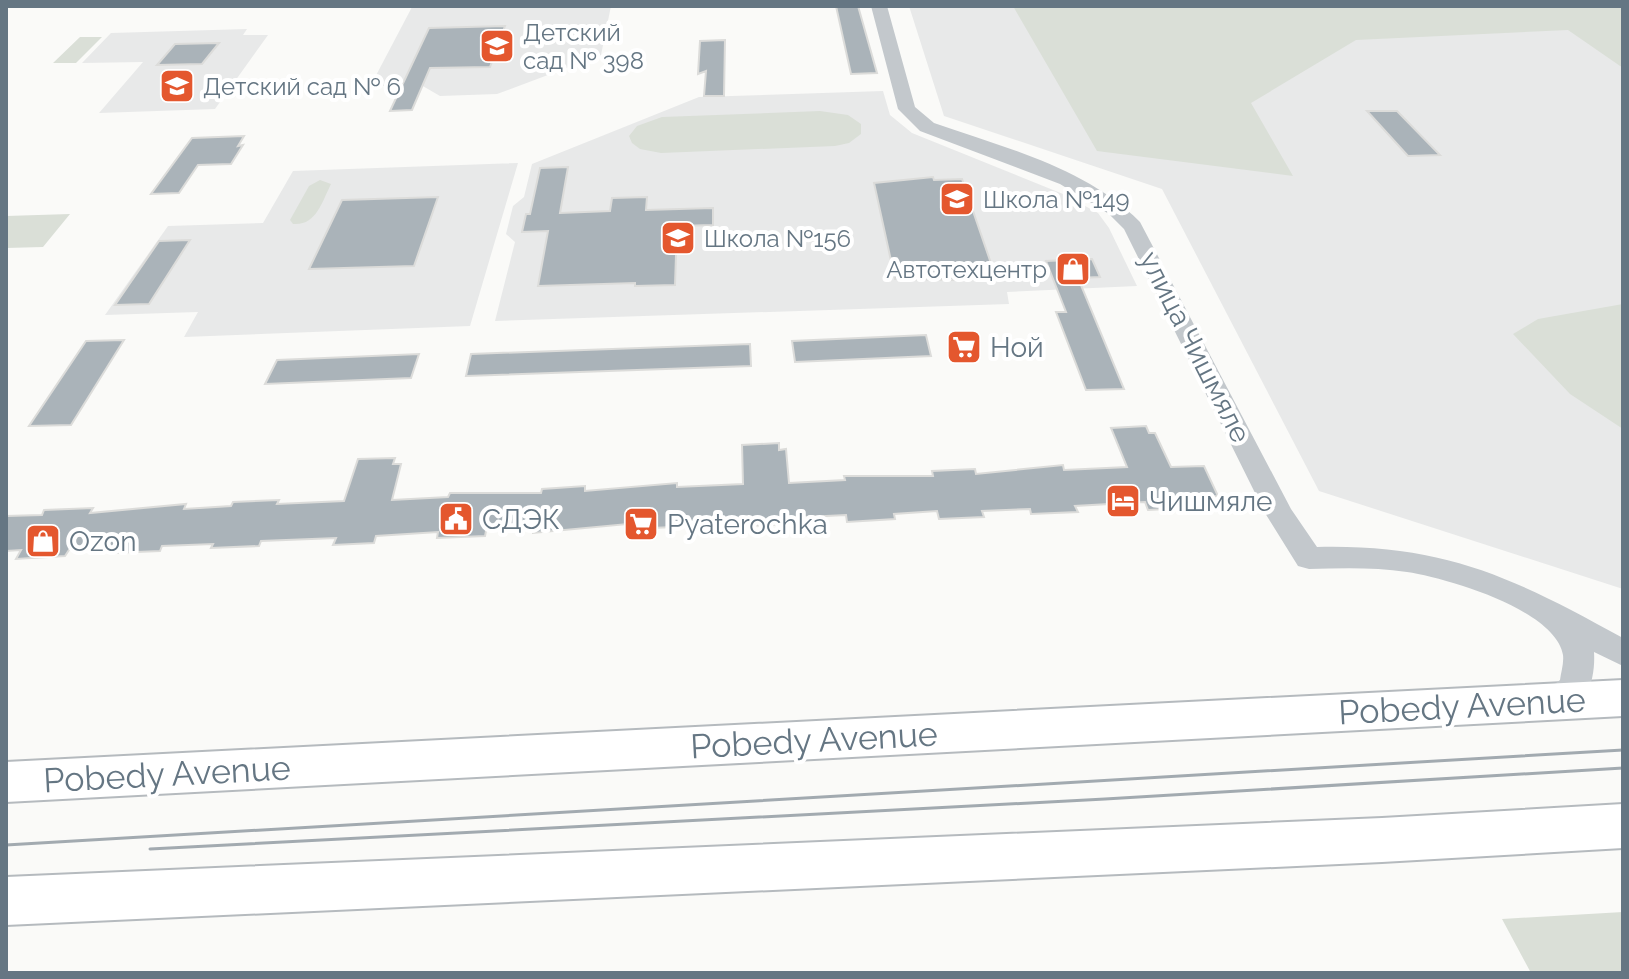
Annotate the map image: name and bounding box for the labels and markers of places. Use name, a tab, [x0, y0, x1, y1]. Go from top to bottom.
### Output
place label: Детский сад № 398	[523, 18, 644, 75]
school or university icon: Детский сад № 398	[478, 27, 516, 65]
school or university icon: Детский сад № 6	[158, 67, 196, 105]
place label: Детский сад № 6	[203, 72, 401, 101]
school or university icon: Школа №149	[938, 180, 976, 218]
place label: Школа №149	[983, 185, 1130, 214]
school or university icon: Школа №156	[659, 219, 697, 257]
place label: Школа №156	[704, 224, 851, 253]
shop icon: Автотехцентр	[1054, 250, 1092, 288]
place label: Автотехцентр	[886, 255, 1047, 284]
supermarket icon: Ной	[945, 328, 983, 366]
place label: Ной	[990, 331, 1044, 364]
hotel icon: Чишмяле	[1104, 482, 1142, 520]
place label: Чишмяле	[1149, 485, 1273, 518]
public building icon: СДЭК	[437, 500, 475, 538]
place label: СДЭК	[482, 503, 560, 536]
supermarket icon: Pyaterochka	[622, 505, 660, 543]
place label: Pyaterochka	[667, 508, 828, 541]
shop icon: Ozon	[24, 522, 62, 560]
place label: Ozon	[69, 525, 136, 558]

